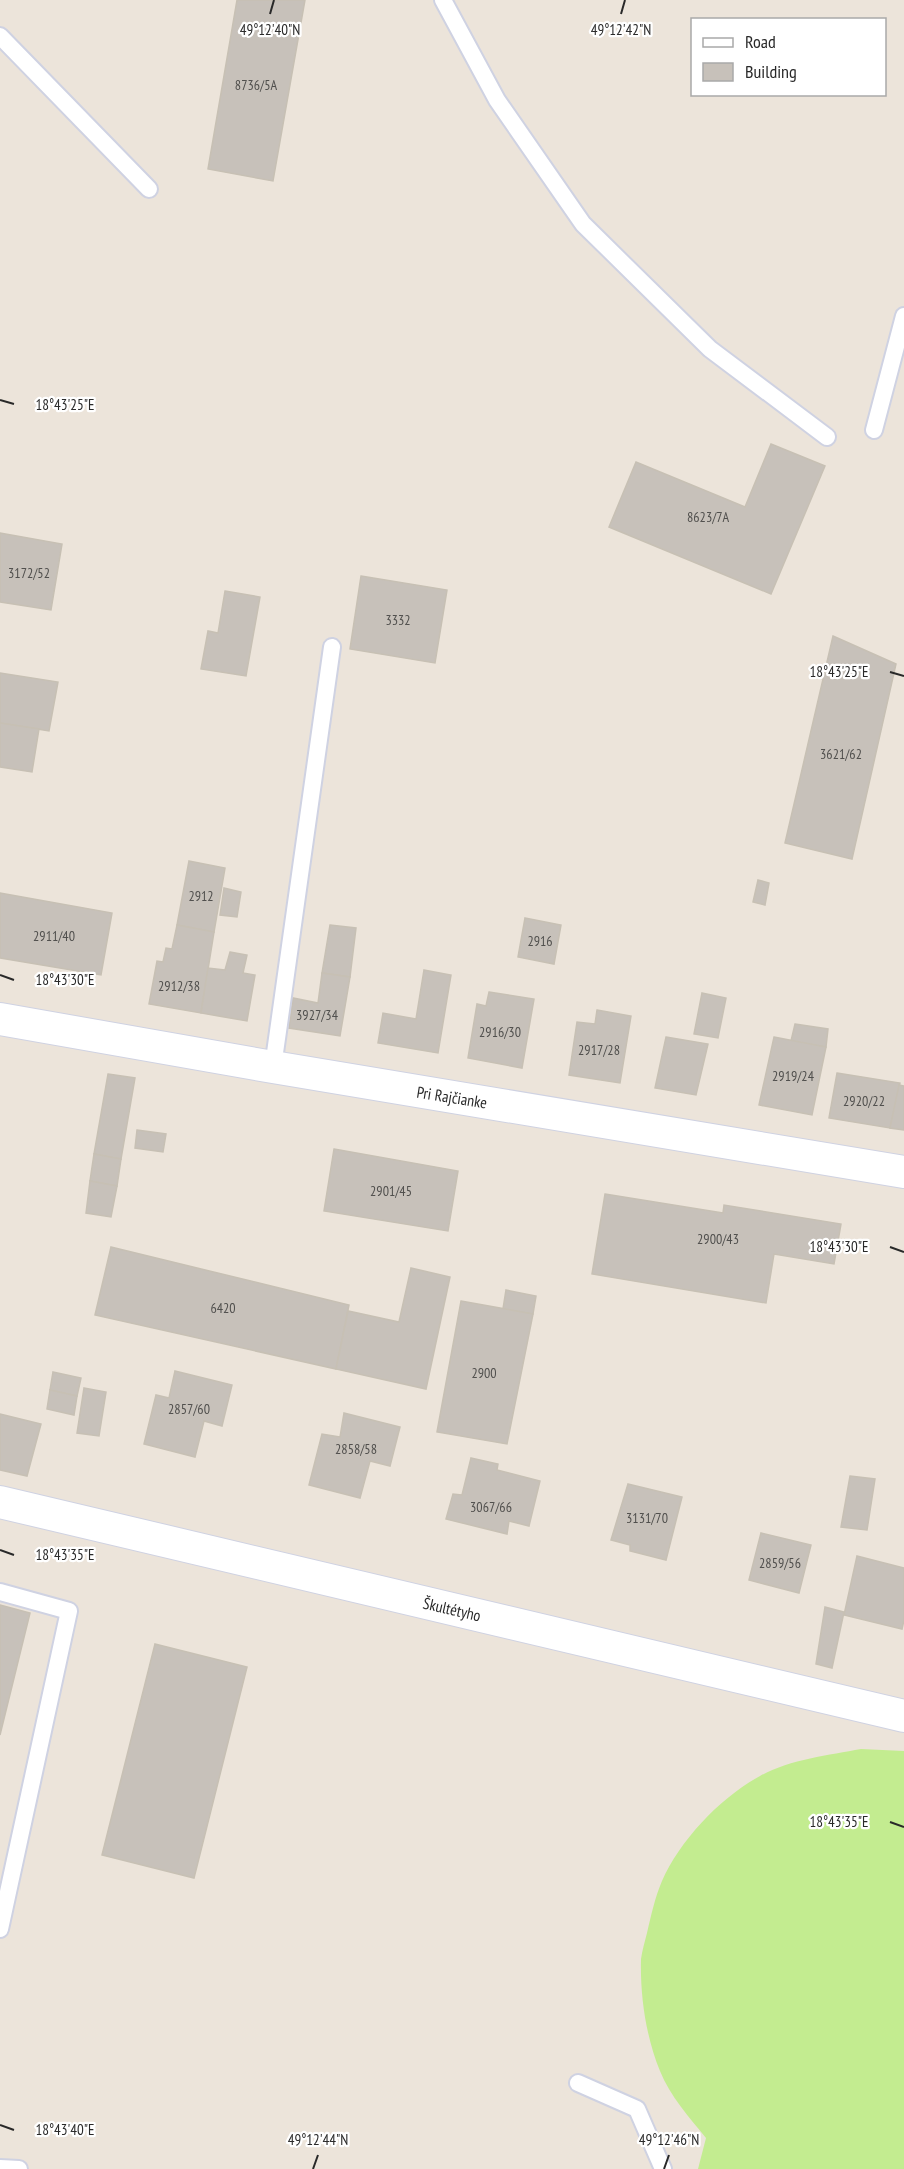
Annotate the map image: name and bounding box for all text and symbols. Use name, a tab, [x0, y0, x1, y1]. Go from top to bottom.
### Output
legend	[691, 18, 886, 96]
text: 49°12'40"N	[240, 20, 300, 39]
text: 49°12'42"N	[591, 20, 651, 39]
text: Road	[745, 30, 776, 53]
text: Building	[745, 60, 797, 83]
house number: 8736/5A	[235, 76, 277, 94]
text: 18°43'25"E	[35, 395, 95, 414]
house number: 8623/7A	[687, 508, 729, 526]
house number: 3172/52	[8, 564, 50, 582]
house number: 3332	[385, 611, 411, 629]
text: 18°43'25"E	[809, 662, 869, 681]
house number: 3621/62	[820, 745, 862, 763]
house number: 2912	[188, 887, 214, 905]
house number: 2911/40	[33, 927, 75, 945]
house number: 2916	[527, 932, 553, 950]
text: 18°43'30"E	[35, 970, 95, 989]
house number: 2912/38	[158, 977, 200, 995]
house number: 3927/34	[296, 1006, 339, 1024]
house number: 2916/30	[479, 1023, 521, 1041]
house number: 2917/28	[578, 1041, 620, 1059]
house number: 2919/24	[772, 1067, 815, 1085]
street label: Pri Rajčianke	[415, 1082, 489, 1112]
house number: 2920/22	[843, 1092, 885, 1110]
house number: 2901/45	[370, 1182, 412, 1200]
house number: 2900/43	[697, 1230, 739, 1248]
text: 18°43'30"E	[809, 1237, 869, 1256]
house number: 6420	[210, 1299, 236, 1317]
house number: 2900	[471, 1364, 497, 1382]
house number: 2857/60	[168, 1400, 210, 1418]
house number: 2858/58	[335, 1440, 377, 1458]
house number: 3067/66	[470, 1498, 512, 1516]
house number: 3131/70	[626, 1509, 668, 1527]
text: 18°43'35"E	[35, 1545, 95, 1564]
house number: 2859/56	[759, 1554, 801, 1572]
street label: Škultétyho	[421, 1593, 483, 1625]
text: 18°43'35"E	[809, 1812, 869, 1831]
text: 18°43'40"E	[35, 2120, 95, 2139]
text: 49°12'44"N	[288, 2130, 348, 2149]
text: 49°12'46"N	[639, 2130, 699, 2149]

